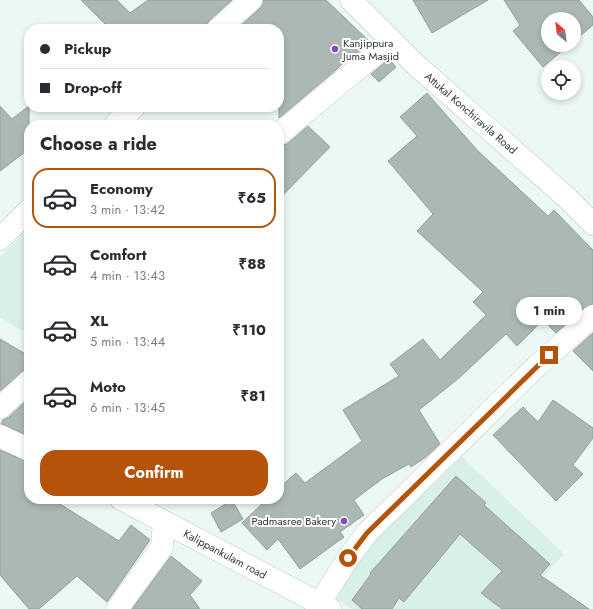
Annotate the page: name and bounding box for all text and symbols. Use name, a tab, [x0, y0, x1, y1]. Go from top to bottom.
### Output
north arrow	[541, 12, 581, 52]
map controls	[541, 12, 581, 100]
place label: Kanjippura Juma Masjid	[341, 35, 399, 64]
text: Pickup	[64, 38, 111, 60]
marker: Kanjippura Juma Masjid	[330, 44, 340, 54]
button: locate	[541, 60, 581, 100]
street label: Attukal Konchiravila Road	[421, 68, 521, 158]
text: Drop-off	[64, 77, 122, 99]
text: Choose a ride	[40, 131, 157, 157]
text: Economy	[90, 178, 153, 200]
icon: car	[42, 180, 78, 216]
text: ₹65	[238, 187, 266, 209]
text: 3 min · 13:42	[90, 200, 165, 219]
text: Comfort	[90, 244, 147, 266]
icon: car	[42, 246, 78, 282]
text: ₹88	[239, 253, 266, 275]
text: 4 min · 13:43	[90, 266, 165, 285]
callout: 1 min	[516, 297, 582, 325]
text: 1 min	[533, 301, 565, 320]
text: XL	[90, 310, 108, 332]
icon: car	[42, 312, 78, 348]
text: ₹110	[232, 319, 266, 341]
text: 5 min · 13:44	[90, 332, 165, 351]
route end	[540, 346, 558, 364]
text: Moto	[90, 376, 126, 398]
icon: car	[42, 378, 78, 414]
text: ₹81	[240, 385, 266, 407]
text: 6 min · 13:45	[90, 398, 165, 417]
button: Confirm	[40, 450, 268, 496]
place label: Padmasree Bakery	[251, 513, 336, 529]
marker: Padmasree Bakery	[339, 516, 349, 526]
street label: Kalippankulam road	[181, 525, 269, 583]
route start	[339, 549, 357, 567]

